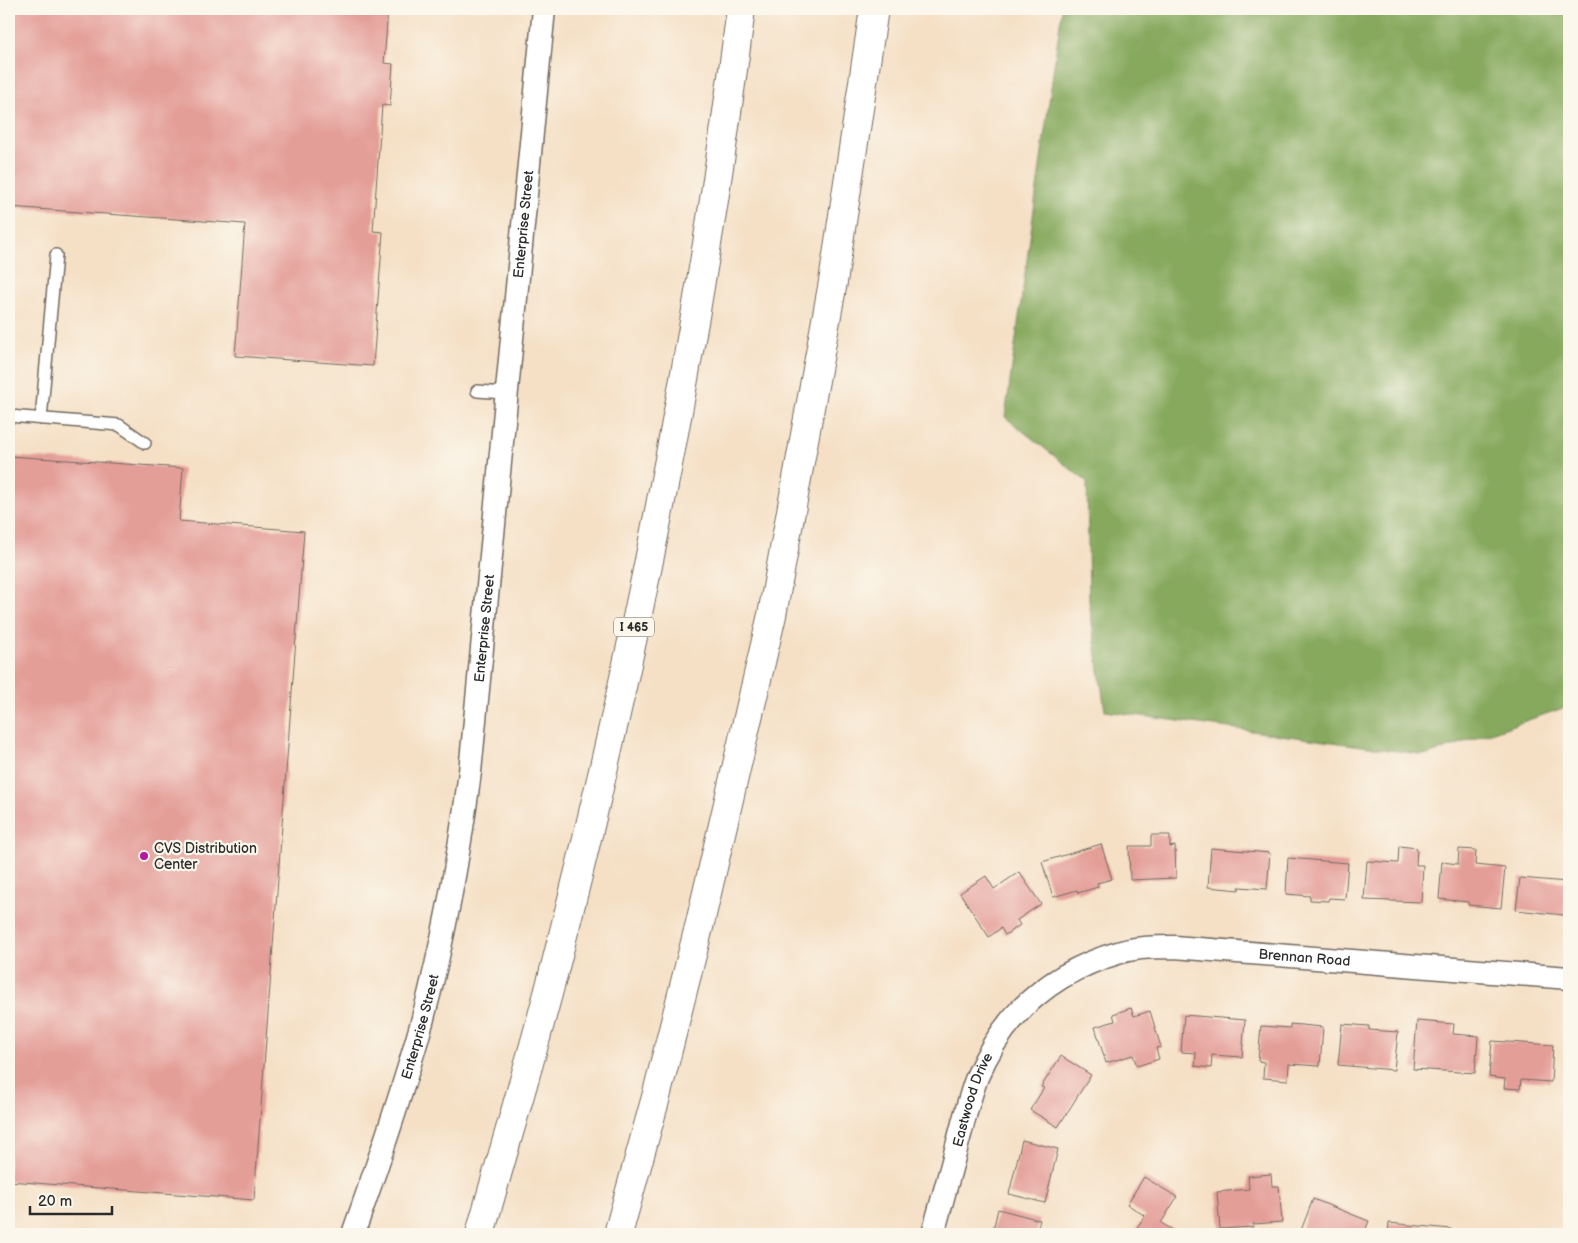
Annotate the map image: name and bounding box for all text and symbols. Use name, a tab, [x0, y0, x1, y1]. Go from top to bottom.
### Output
street label: Enterprise Street	[509, 169, 537, 279]
street label: Enterprise Street	[470, 573, 498, 683]
road number: I 465	[614, 618, 654, 636]
place label: CVS Distribution Center	[154, 840, 257, 873]
marker: CVS Distribution Center	[138, 850, 150, 862]
street label: Brennan Road	[1258, 945, 1351, 969]
street label: Enterprise Street	[397, 972, 442, 1081]
street label: Eastwood Drive	[949, 1049, 996, 1149]
scale bar	[30, 1183, 112, 1215]
text: 20 m	[38, 1192, 72, 1211]

